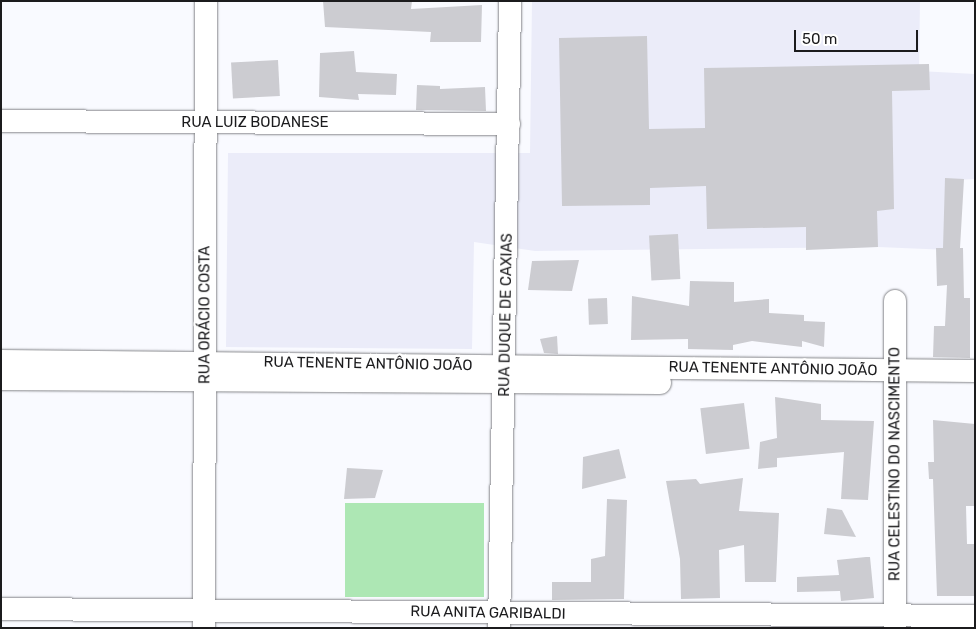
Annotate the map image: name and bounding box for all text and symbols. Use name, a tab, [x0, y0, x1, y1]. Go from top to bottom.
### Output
scale bar	[796, 20, 920, 52]
text: 50 m	[802, 30, 837, 48]
street label: RUA LUIZ BODANESE	[181, 114, 329, 132]
street label: RUA DUQUE DE CAXIAS	[496, 233, 516, 397]
street label: RUA ORÁCIO COSTA	[196, 246, 214, 384]
street label: RUA CELESTINO DO NASCIMENTO	[886, 347, 904, 581]
street label: RUA TENENTE ANTÔNIO JOÃO	[263, 353, 473, 375]
street label: RUA TENENTE ANTÔNIO JOÃO	[668, 358, 878, 380]
street label: RUA ANITA GARIBALDI	[410, 603, 566, 623]

